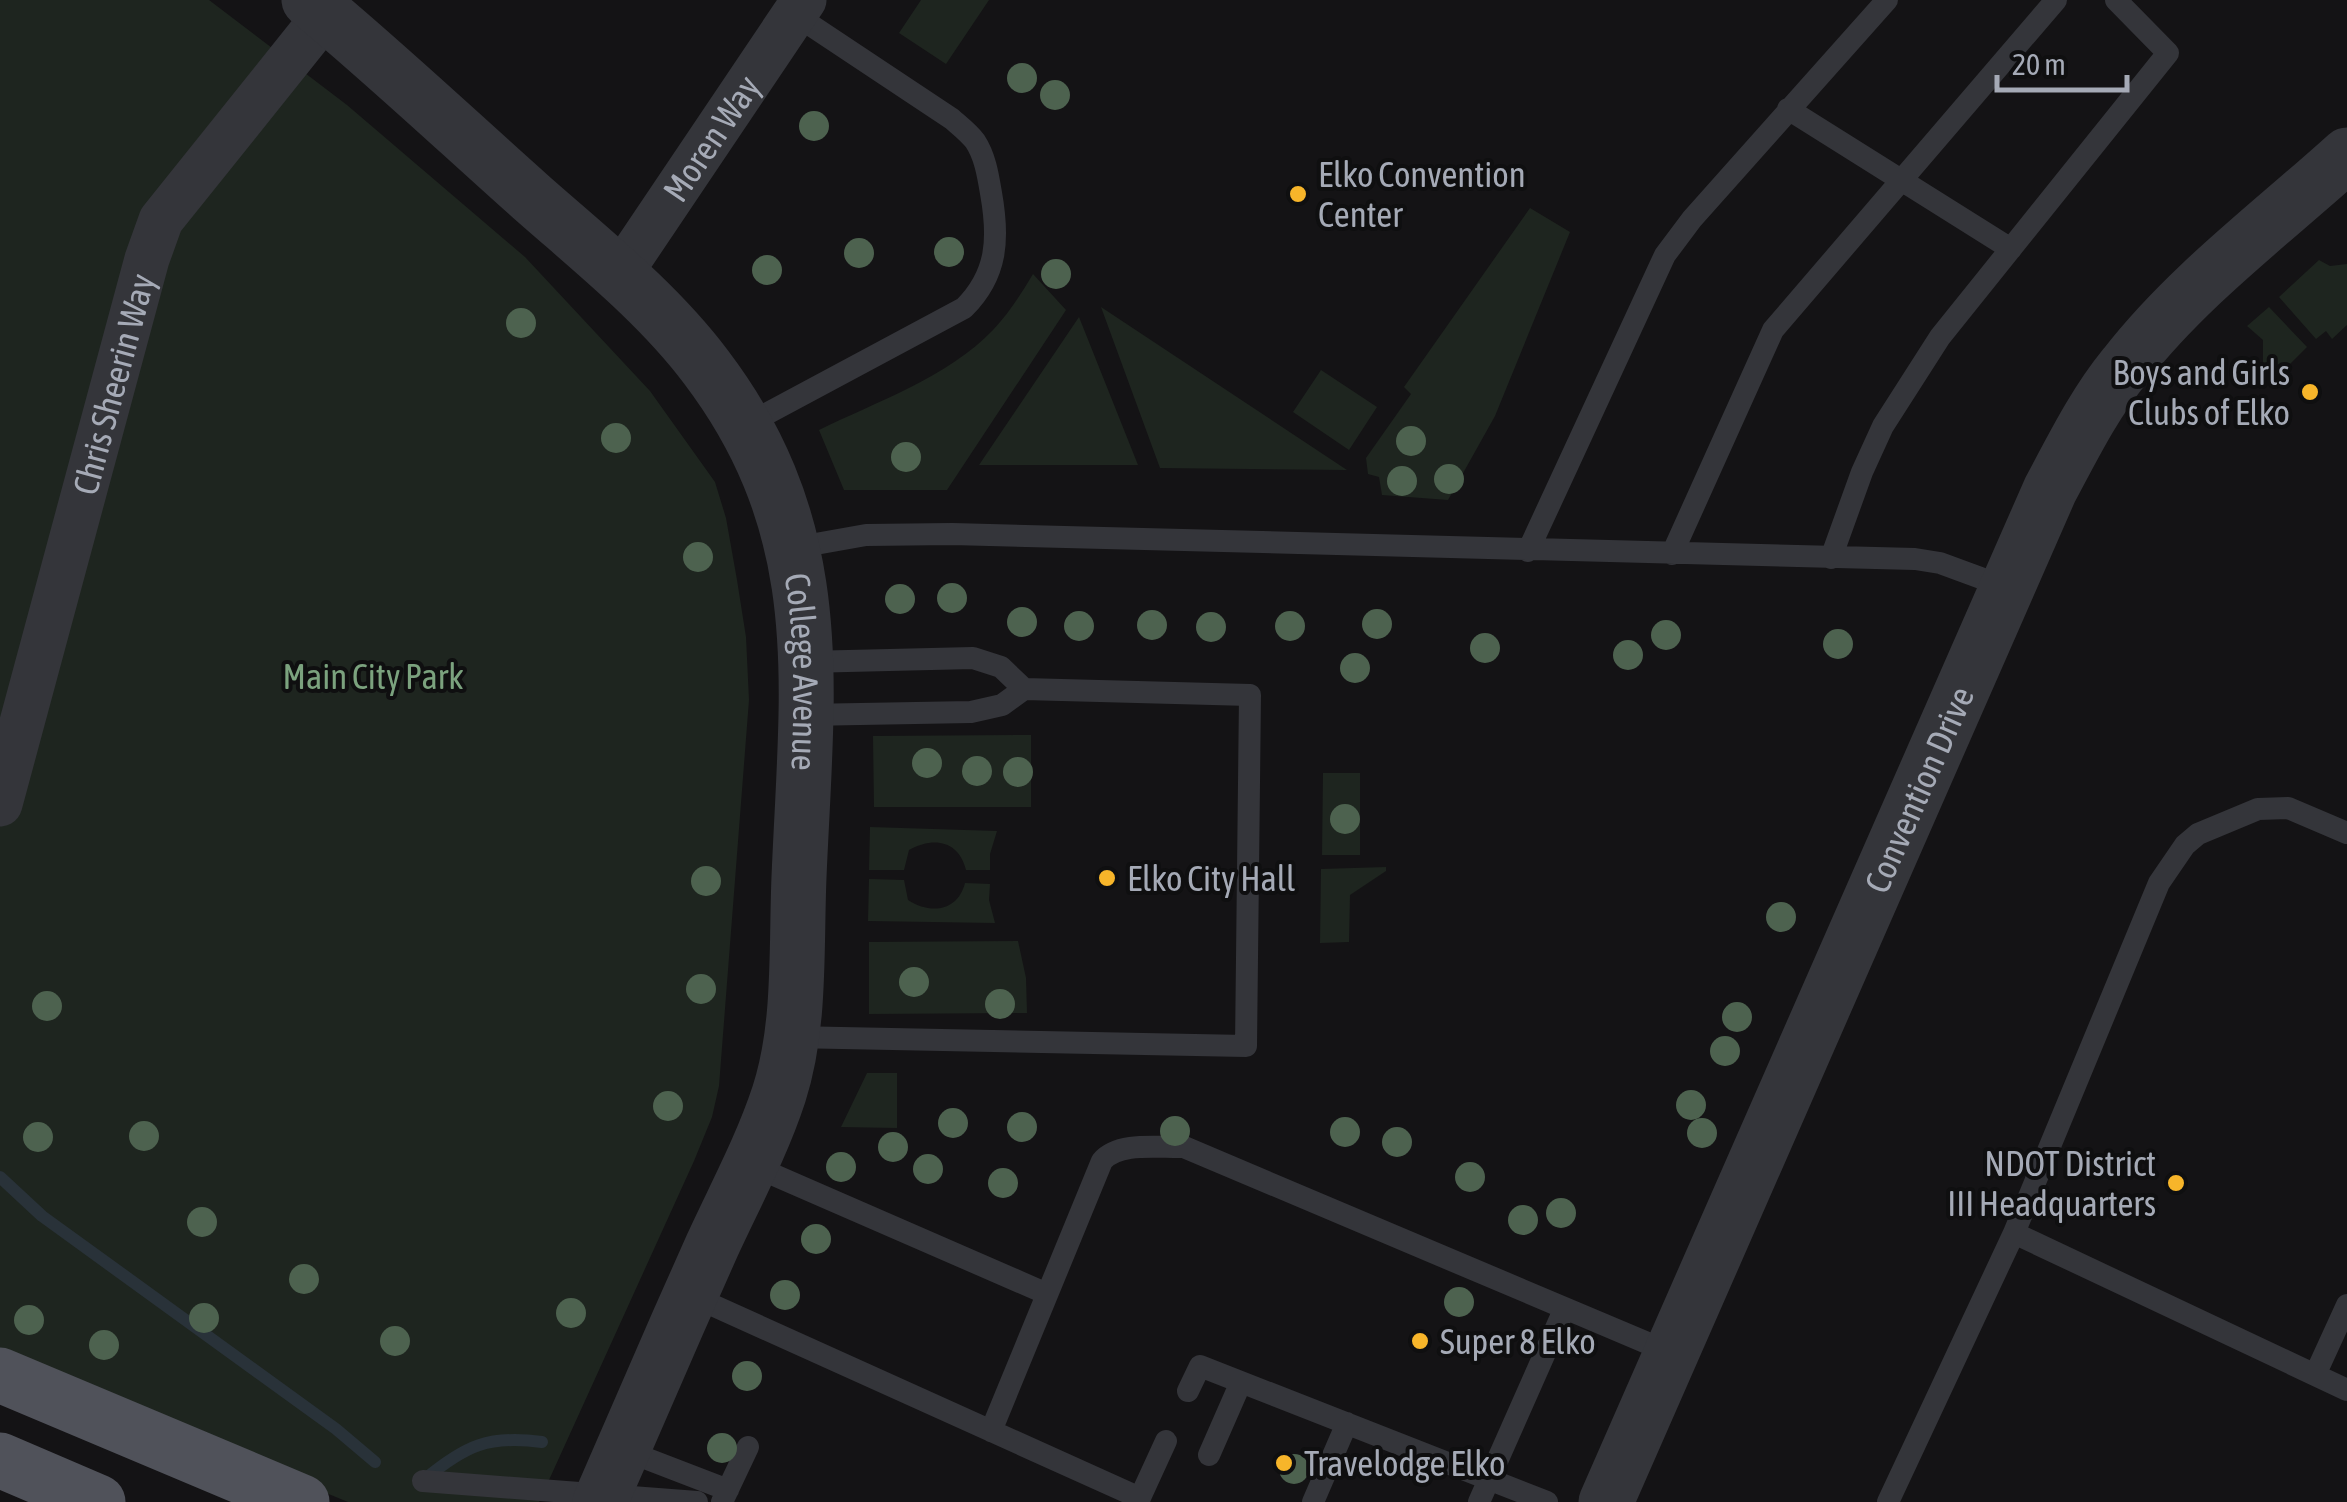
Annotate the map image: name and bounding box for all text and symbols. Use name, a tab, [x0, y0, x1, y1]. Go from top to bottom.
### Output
scale bar	[1997, 30, 2127, 92]
text: 20 m	[2012, 47, 2066, 81]
street label: Moren Way	[655, 68, 768, 209]
place label: Elko Convention Center	[1318, 154, 1526, 234]
marker: Elko Convention Center	[1287, 183, 1309, 205]
street label: Chris Sheerin Way	[64, 269, 162, 499]
place label: Boys and Girls Clubs of Elko	[2113, 352, 2290, 432]
marker: Boys and Girls Clubs of Elko	[2299, 381, 2321, 403]
street label: College Avenue	[777, 570, 826, 771]
park label: Main City Park	[282, 656, 464, 696]
street label: Convention Drive	[1856, 681, 1981, 899]
place label: Elko City Hall	[1127, 858, 1295, 898]
marker: Elko City Hall	[1096, 867, 1118, 889]
place label: NDOT District III Headquarters	[1947, 1143, 2156, 1223]
marker: NDOT District III Headquarters	[2165, 1172, 2187, 1194]
place label: Super 8 Elko	[1440, 1321, 1596, 1361]
marker: Super 8 Elko	[1409, 1330, 1431, 1352]
place label: Travelodge Elko	[1304, 1443, 1505, 1483]
marker: Travelodge Elko	[1273, 1452, 1295, 1474]

